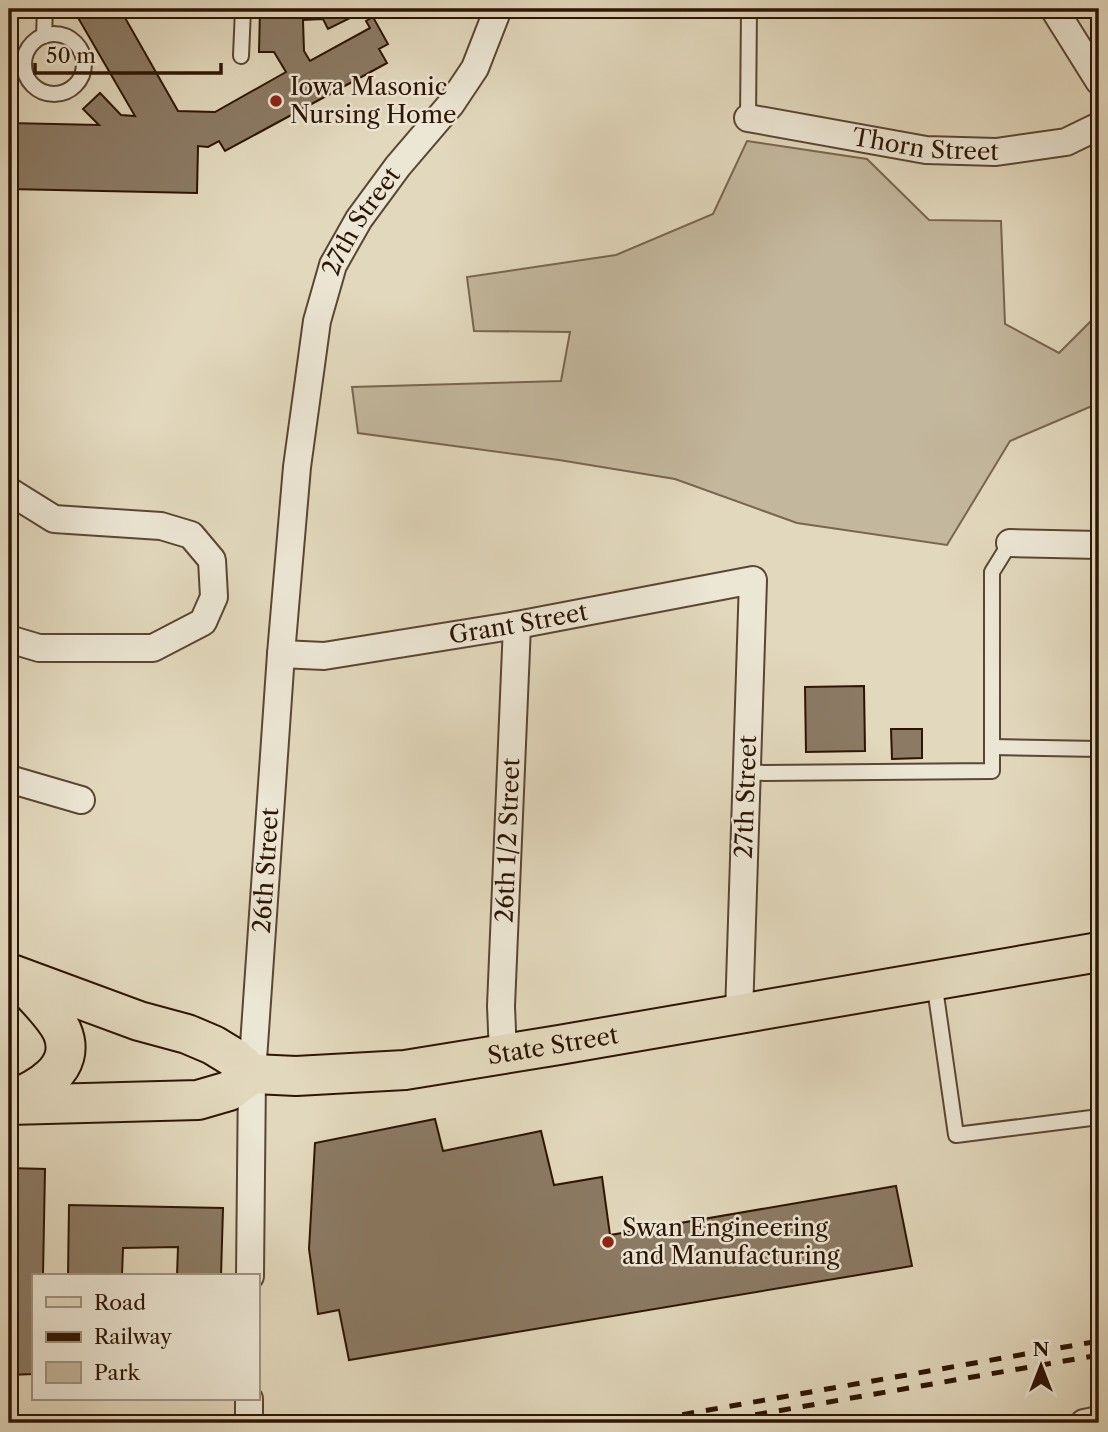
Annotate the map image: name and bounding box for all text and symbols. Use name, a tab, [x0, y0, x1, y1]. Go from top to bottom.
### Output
scale bar	[35, 32, 220, 76]
text: 50 m	[46, 43, 96, 68]
place label: Iowa Masonic Nursing Home	[290, 72, 457, 129]
marker: Iowa Masonic Nursing Home	[268, 93, 284, 109]
street label: Thorn Street	[850, 122, 1000, 166]
street label: 27th Street	[316, 161, 407, 279]
street label: Grant Street	[447, 597, 590, 650]
street label: 27th Street	[729, 734, 762, 859]
street label: 26th 1/2 Street	[490, 757, 525, 923]
street label: 26th Street	[247, 806, 284, 934]
street label: State Street	[485, 1020, 621, 1070]
place label: Swan Engineering and Manufacturing	[622, 1213, 840, 1270]
marker: Swan Engineering and Manufacturing	[600, 1234, 616, 1250]
legend	[32, 1274, 259, 1400]
text: Road	[94, 1290, 146, 1315]
text: Railway	[94, 1324, 172, 1349]
north arrow	[1006, 1330, 1076, 1400]
text: N	[1033, 1338, 1049, 1361]
text: Park	[94, 1360, 140, 1385]

